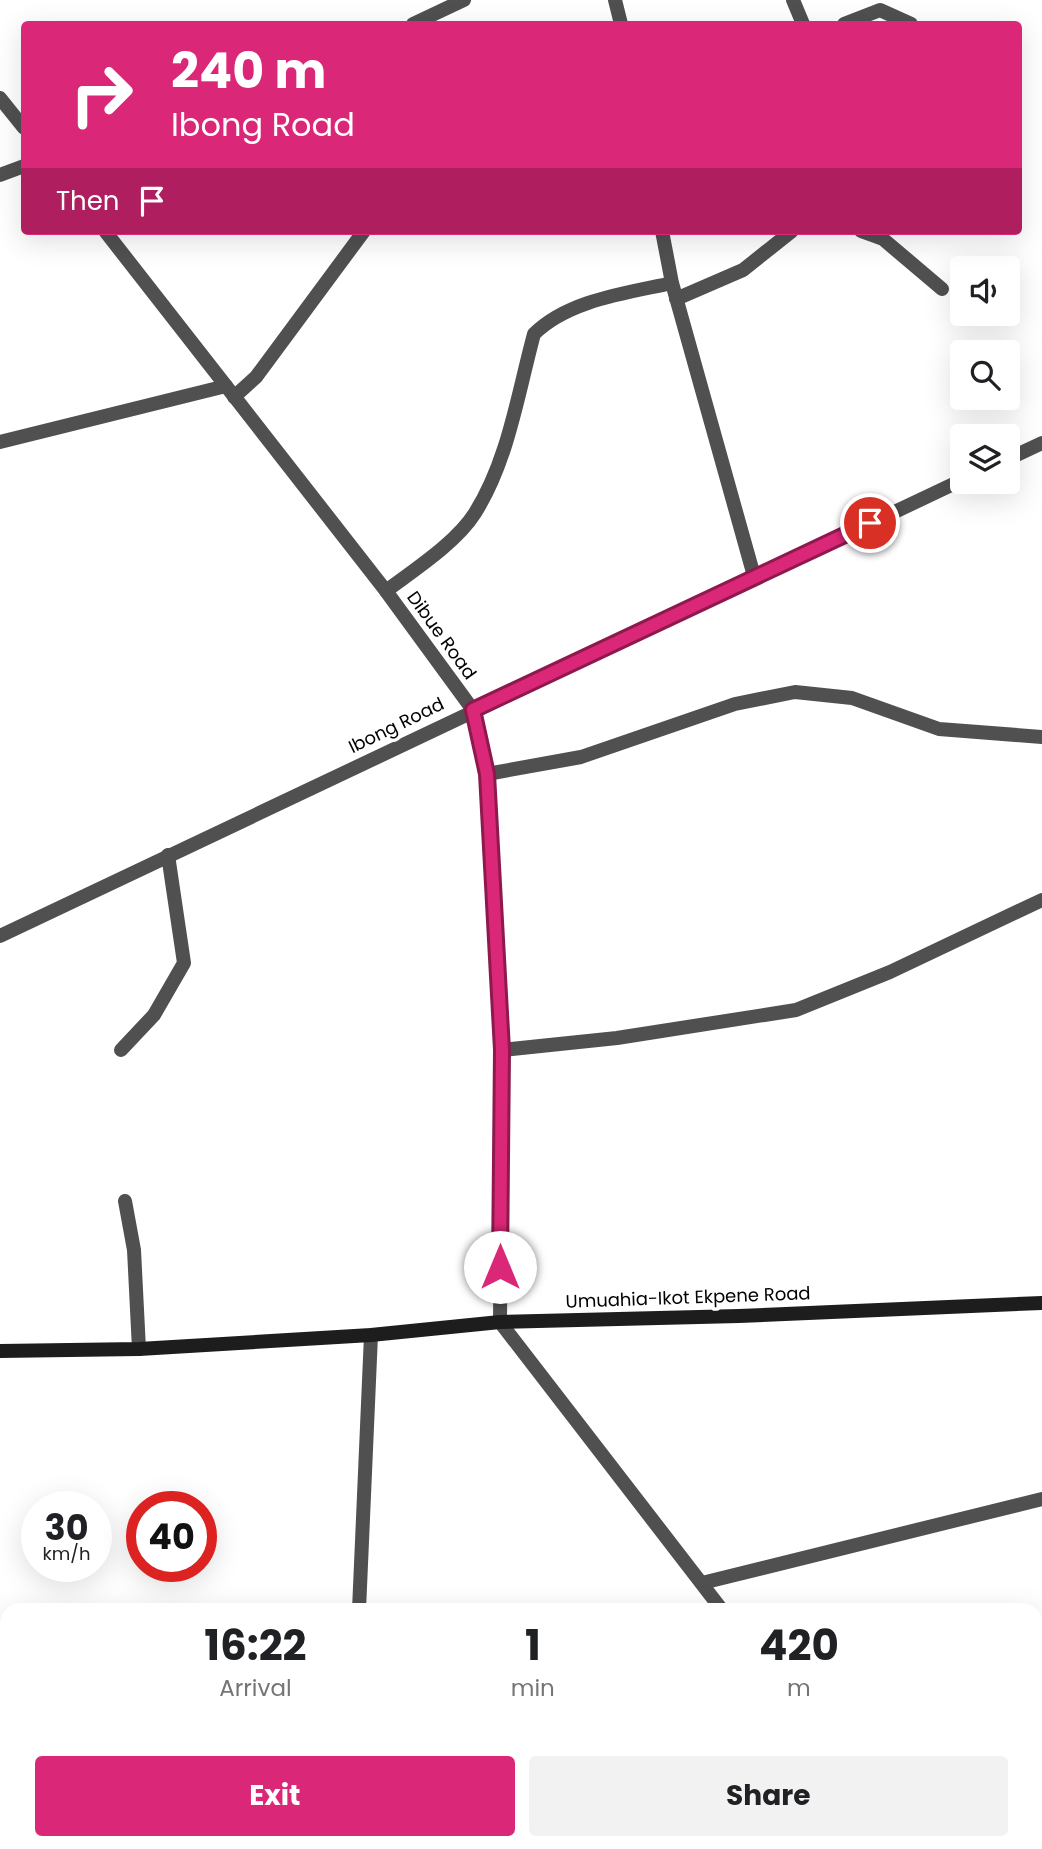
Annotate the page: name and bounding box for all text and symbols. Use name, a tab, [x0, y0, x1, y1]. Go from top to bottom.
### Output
text: 240 m	[171, 37, 326, 105]
icon: right	[56, 49, 147, 140]
text: Ibong Road	[171, 102, 355, 147]
icon: arrive	[133, 182, 171, 220]
text: Then	[56, 183, 119, 219]
map controls	[950, 256, 1020, 494]
button: sound	[950, 256, 1020, 326]
button: search	[950, 340, 1020, 410]
button: layers	[950, 424, 1020, 494]
pin	[840, 493, 900, 553]
icon: arrive	[851, 504, 889, 542]
street label: Dibue Road	[401, 586, 483, 684]
street label: Ibong Road	[344, 691, 448, 759]
position arrow	[463, 1230, 537, 1304]
street label: Umuahia-Ikot Ekpene Road	[565, 1280, 811, 1314]
speed limit sign: 40	[126, 1491, 217, 1582]
text: 30	[45, 1503, 89, 1552]
text: km/h	[43, 1541, 90, 1566]
text: 16:22	[204, 1616, 307, 1675]
text: 1	[525, 1616, 541, 1675]
text: 420	[759, 1616, 839, 1675]
text: Arrival	[219, 1672, 292, 1704]
text: min	[511, 1672, 555, 1704]
text: m	[787, 1672, 811, 1704]
button: Exit	[35, 1756, 515, 1836]
button: Share	[529, 1756, 1008, 1836]

